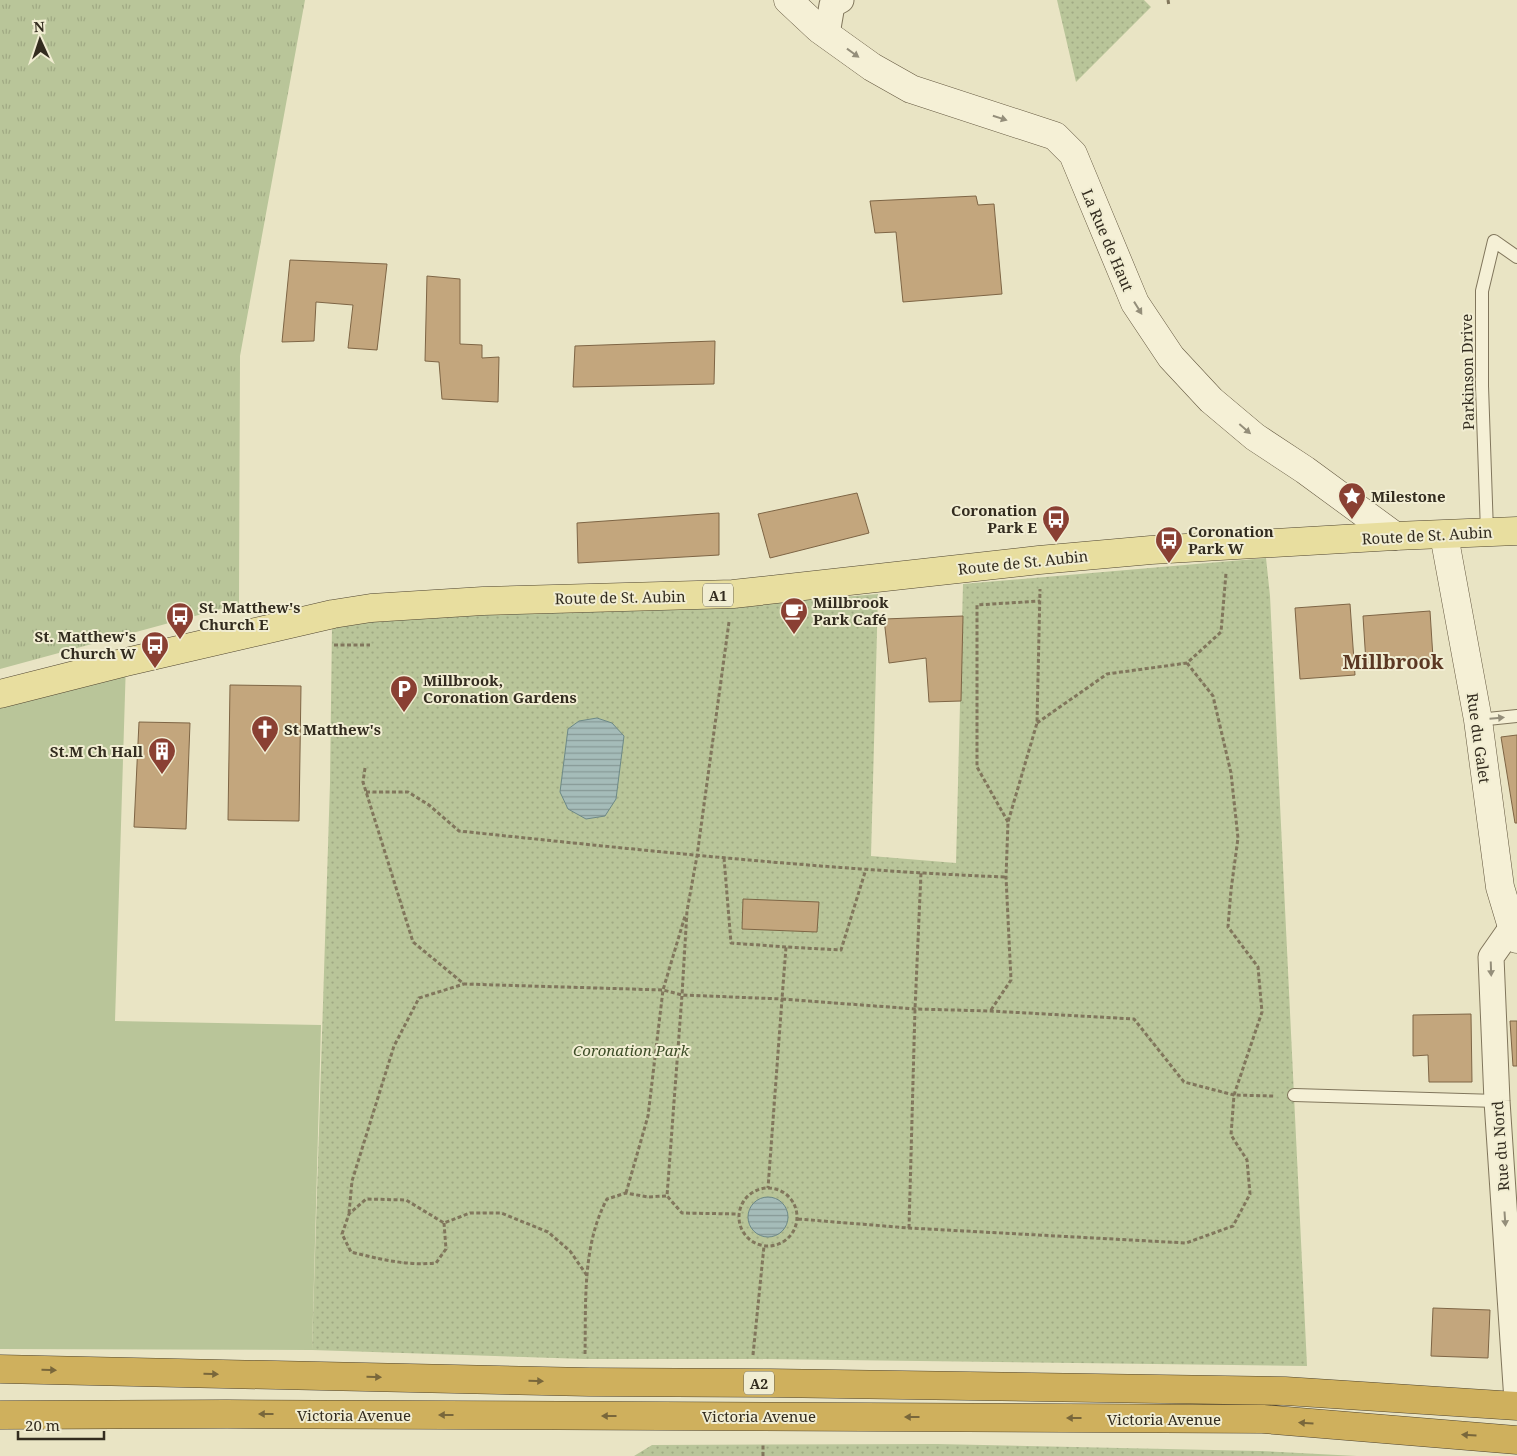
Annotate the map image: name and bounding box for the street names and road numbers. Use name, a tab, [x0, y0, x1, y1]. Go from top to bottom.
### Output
street label: La Rue de Haut	[1077, 186, 1139, 294]
street label: Parkinson Drive	[1456, 314, 1478, 430]
street label: Route de St. Aubin	[1361, 522, 1493, 548]
street label: Route de St. Aubin	[957, 545, 1089, 579]
road number: A1	[703, 584, 733, 606]
street label: Route de St. Aubin	[554, 586, 686, 608]
street label: Rue du Galet	[1463, 692, 1495, 784]
street label: Rue du Nord	[1487, 1100, 1513, 1192]
road number: A2	[744, 1372, 774, 1395]
street label: Victoria Avenue	[297, 1405, 411, 1425]
street label: Victoria Avenue	[702, 1406, 816, 1426]
street label: Victoria Avenue	[1107, 1409, 1221, 1429]

